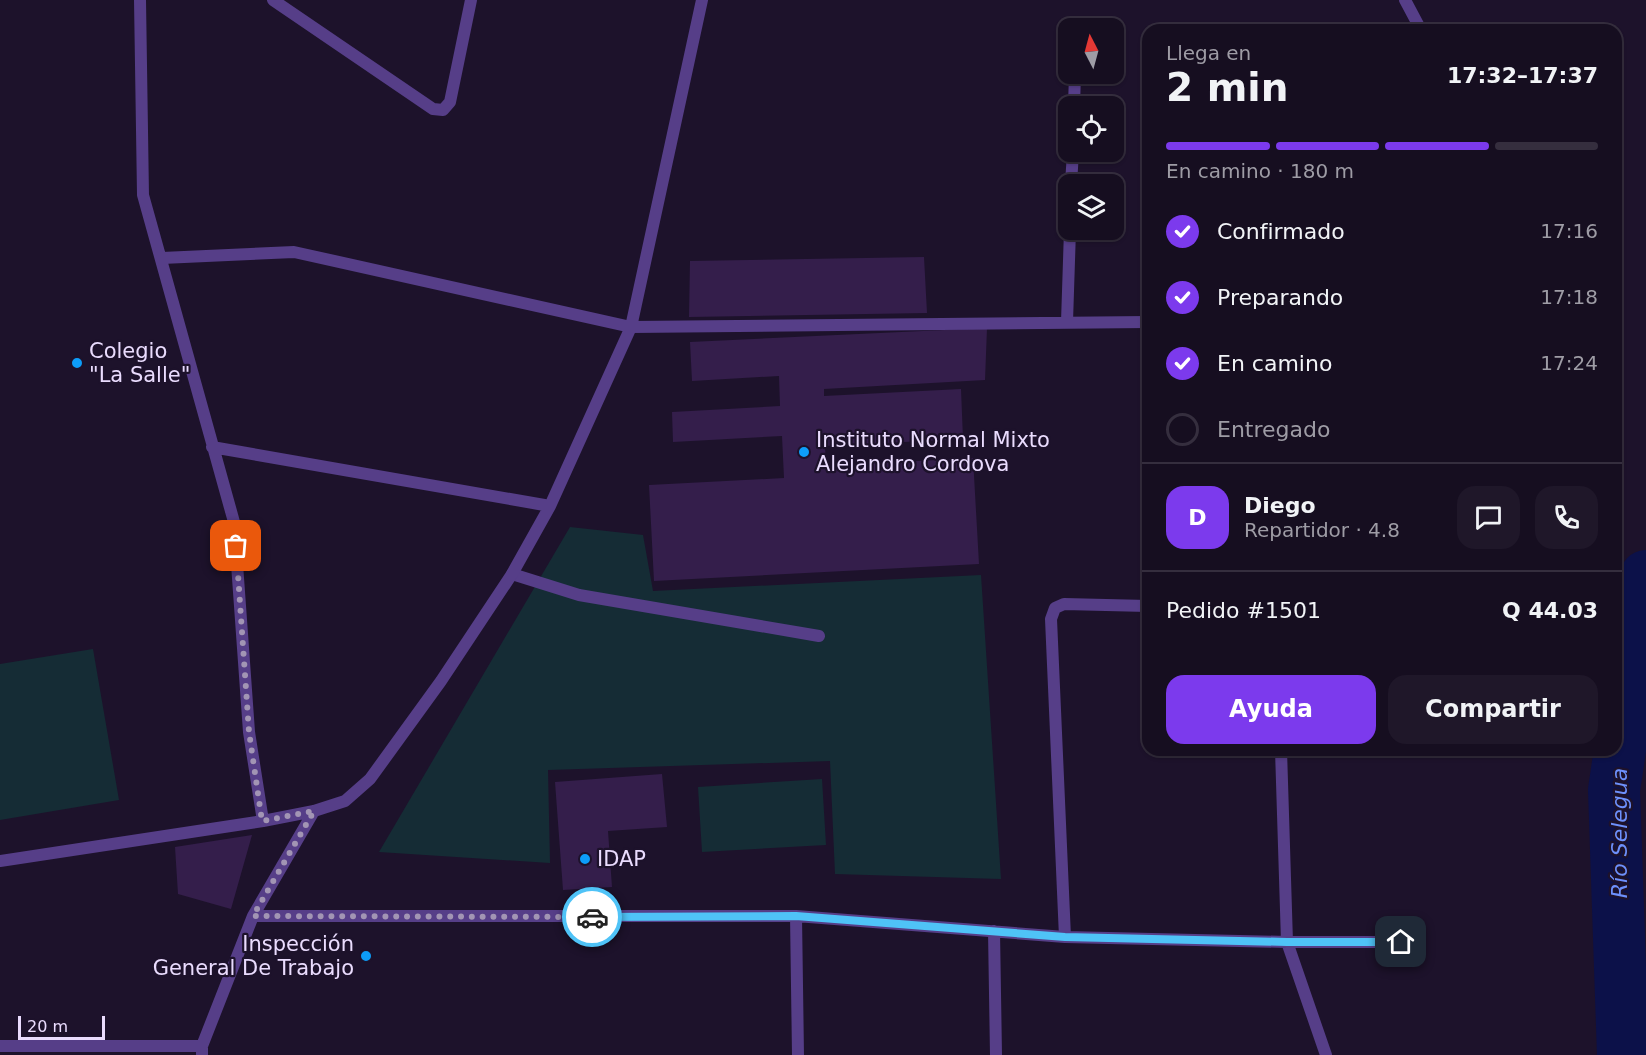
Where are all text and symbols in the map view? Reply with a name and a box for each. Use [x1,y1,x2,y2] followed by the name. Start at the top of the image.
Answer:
[1058,18,1124,84] north arrow
[1058,18,1124,240] map controls
[1166,41,1251,65] text: Llega en
[1447,63,1598,88] text: 17:32–17:37
[1166,65,1288,110] text: 2 min
[1058,96,1124,162] button: locate
[1166,159,1354,183] text: En camino · 180 m
[1058,174,1124,240] button: layers
[1166,215,1199,248] icon: check
[1217,219,1345,244] text: Confirmado
[1540,219,1598,243] text: 17:16
[1166,281,1199,314] icon: check
[1217,285,1343,310] text: Preparando
[1540,285,1598,309] text: 17:18
[89,339,190,387] place label: Colegio "La Salle"
[1166,347,1199,380] icon: check
[1217,351,1332,376] text: En camino
[1540,351,1598,375] text: 17:24
[70,356,84,370] marker: Colegio "La Salle"
[1217,417,1330,442] text: Entregado
[816,428,1050,476] place label: Instituto Normal Mixto Alejandro Cordova
[797,445,811,459] marker: Instituto Normal Mixto Alejandro Cordova
[1457,486,1520,549] button: chat
[1535,486,1598,549] button: phone
[1244,493,1316,518] text: Diego
[1188,505,1207,530] text: D
[1244,518,1400,542] text: Repartidor · 4.8
[210,520,261,571] pin
[219,529,252,562] icon: bag
[1166,598,1321,623] text: Pedido #1501
[1502,598,1598,623] text: Q 44.03
[1166,675,1376,744] button: Ayuda
[1388,675,1598,744] button: Compartir
[1607,768,1632,898] water label: Río Selegua
[597,847,646,871] place label: IDAP
[578,852,592,866] marker: IDAP
[562,887,622,947] courier
[576,901,609,934] icon: car
[1375,916,1426,967] pin
[1384,925,1417,958] icon: home
[153,932,354,980] place label: Inspección General De Trabajo
[359,949,373,963] marker: Inspección General De Trabajo
[18,1013,105,1040] scale bar
[27,1017,68,1036] text: 20 m

